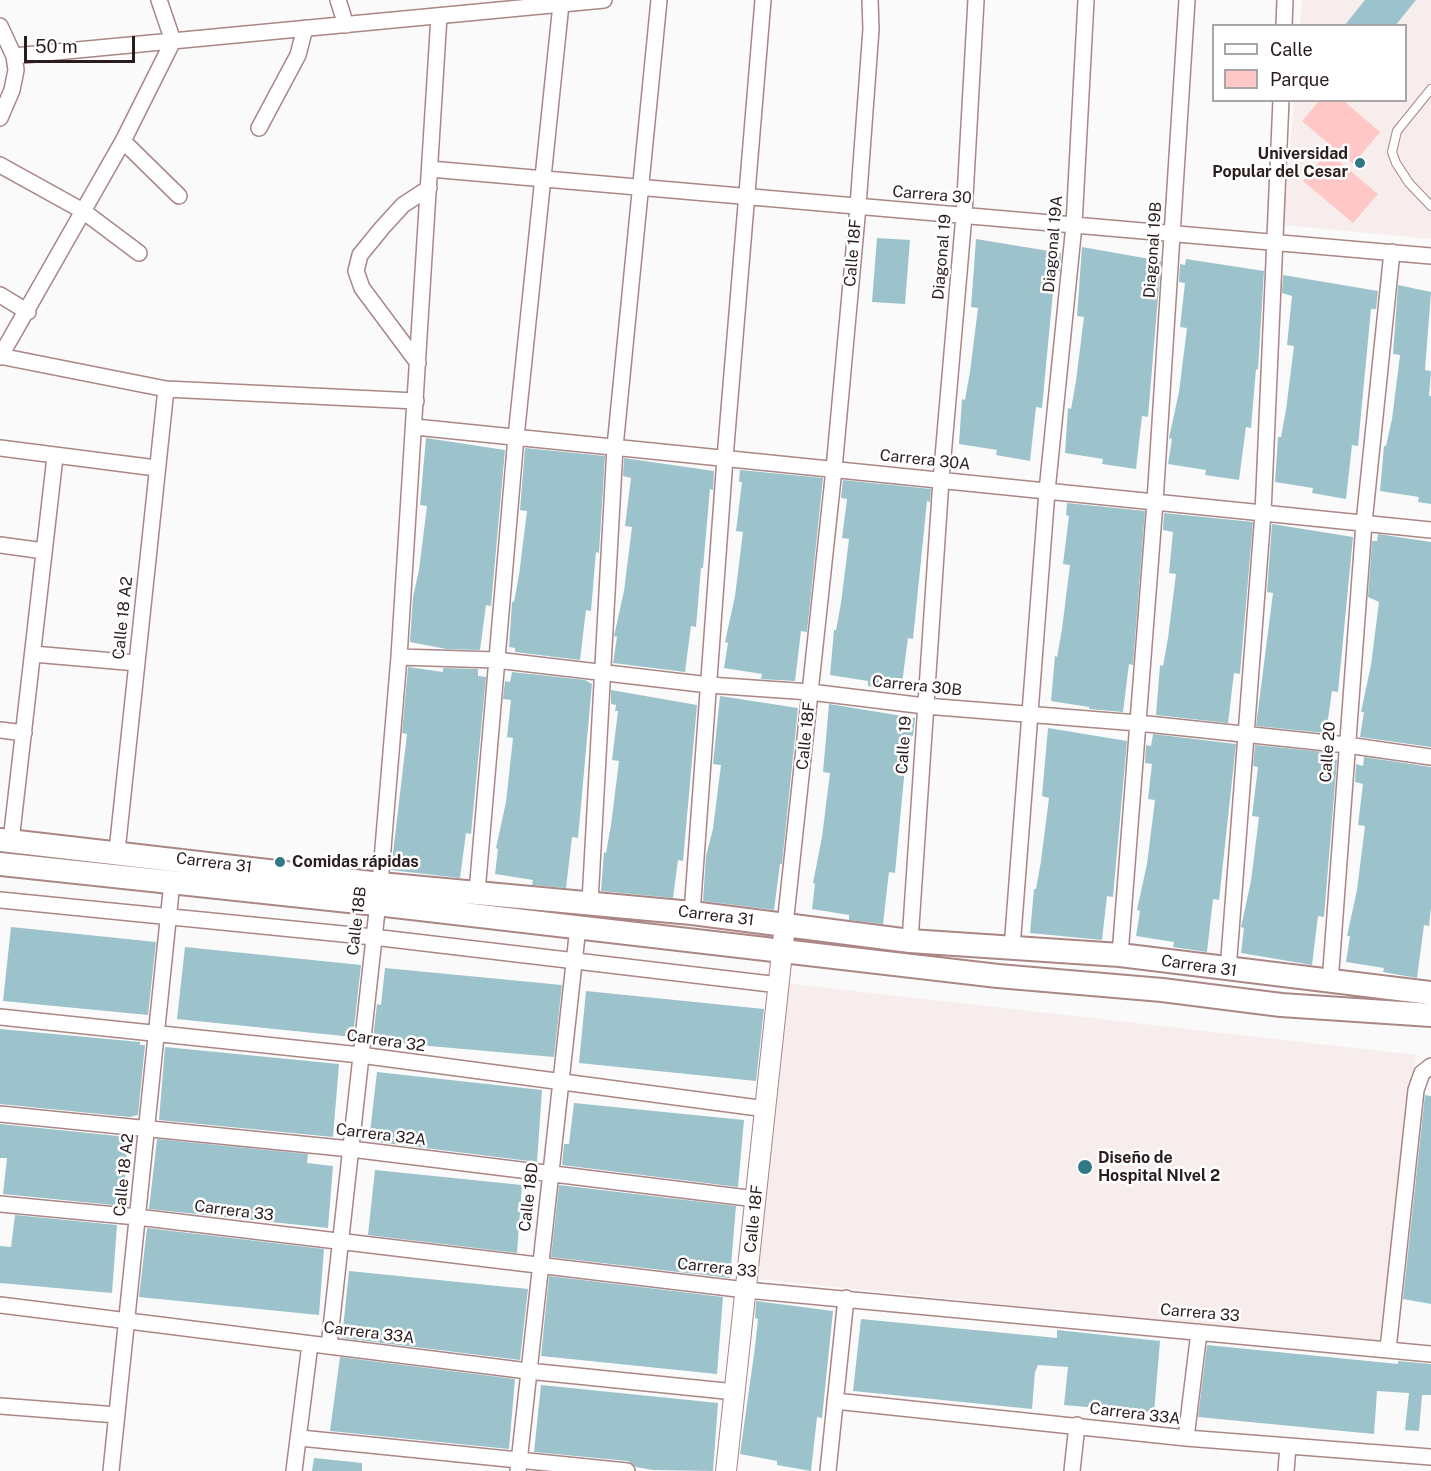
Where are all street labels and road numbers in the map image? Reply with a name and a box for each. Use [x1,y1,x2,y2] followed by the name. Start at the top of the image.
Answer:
[891,182,973,208] street label: Carrera 30
[1039,195,1067,293] street label: Diagonal 19A
[1140,201,1166,299] street label: Diagonal 19B
[929,213,955,301] street label: Diagonal 19
[840,218,866,288] street label: Calle 18F
[879,446,971,474] street label: Carrera 30A
[109,576,137,660] street label: Calle 18 A2
[871,672,963,700] street label: Carrera 30B
[793,701,819,771] street label: Calle 18F
[892,715,916,775] street label: Calle 19
[1316,721,1340,783] street label: Calle 20
[175,849,253,877] street label: Carrera 31
[343,885,371,957] street label: Calle 18B
[677,902,755,930] street label: Carrera 31
[1160,951,1238,981] street label: Carrera 31
[345,1026,427,1056] street label: Carrera 32
[335,1120,427,1150] street label: Carrera 32A
[110,1133,138,1217] street label: Calle 18 A2
[515,1161,543,1233] street label: Calle 18D
[741,1184,767,1254] street label: Calle 18F
[193,1197,275,1225] street label: Carrera 33
[676,1254,758,1282] street label: Carrera 33
[1159,1300,1241,1326] street label: Carrera 33
[323,1318,415,1348] street label: Carrera 33A
[1089,1399,1181,1429] street label: Carrera 33A

